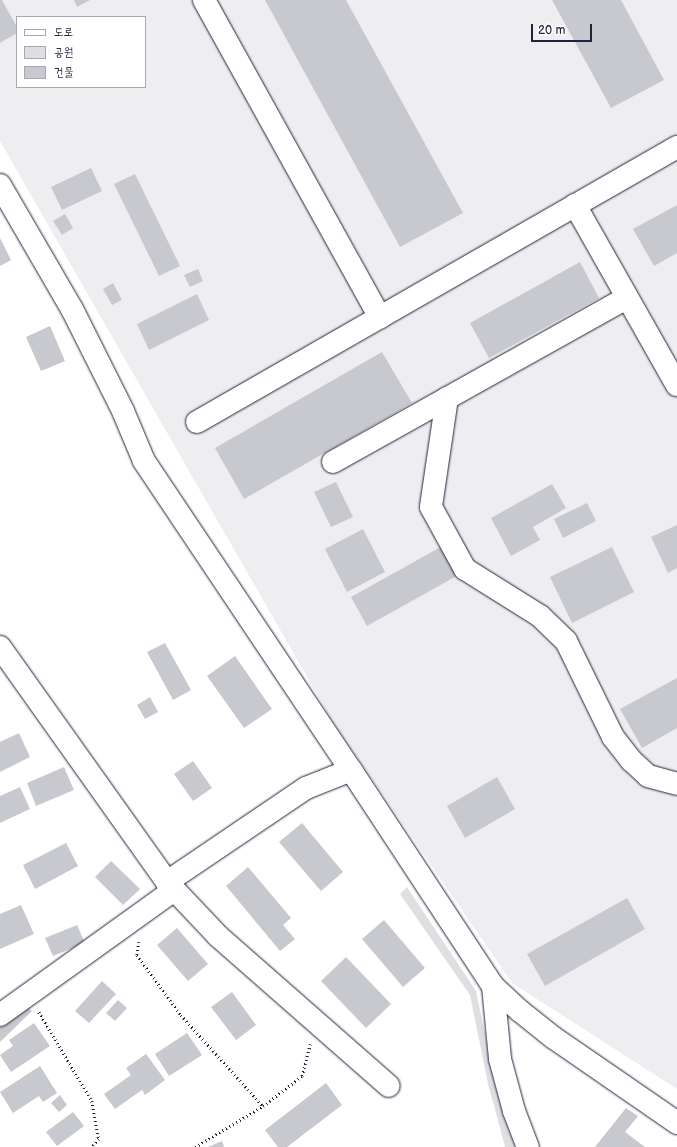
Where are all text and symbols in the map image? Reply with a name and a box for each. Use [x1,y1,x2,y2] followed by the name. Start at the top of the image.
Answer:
[16,16,146,88] legend
[533,16,594,42] scale bar
[538,23,565,38] text: 20 m
[54,25,73,40] text: 도로
[54,45,73,60] text: 공원
[54,65,73,80] text: 건물

